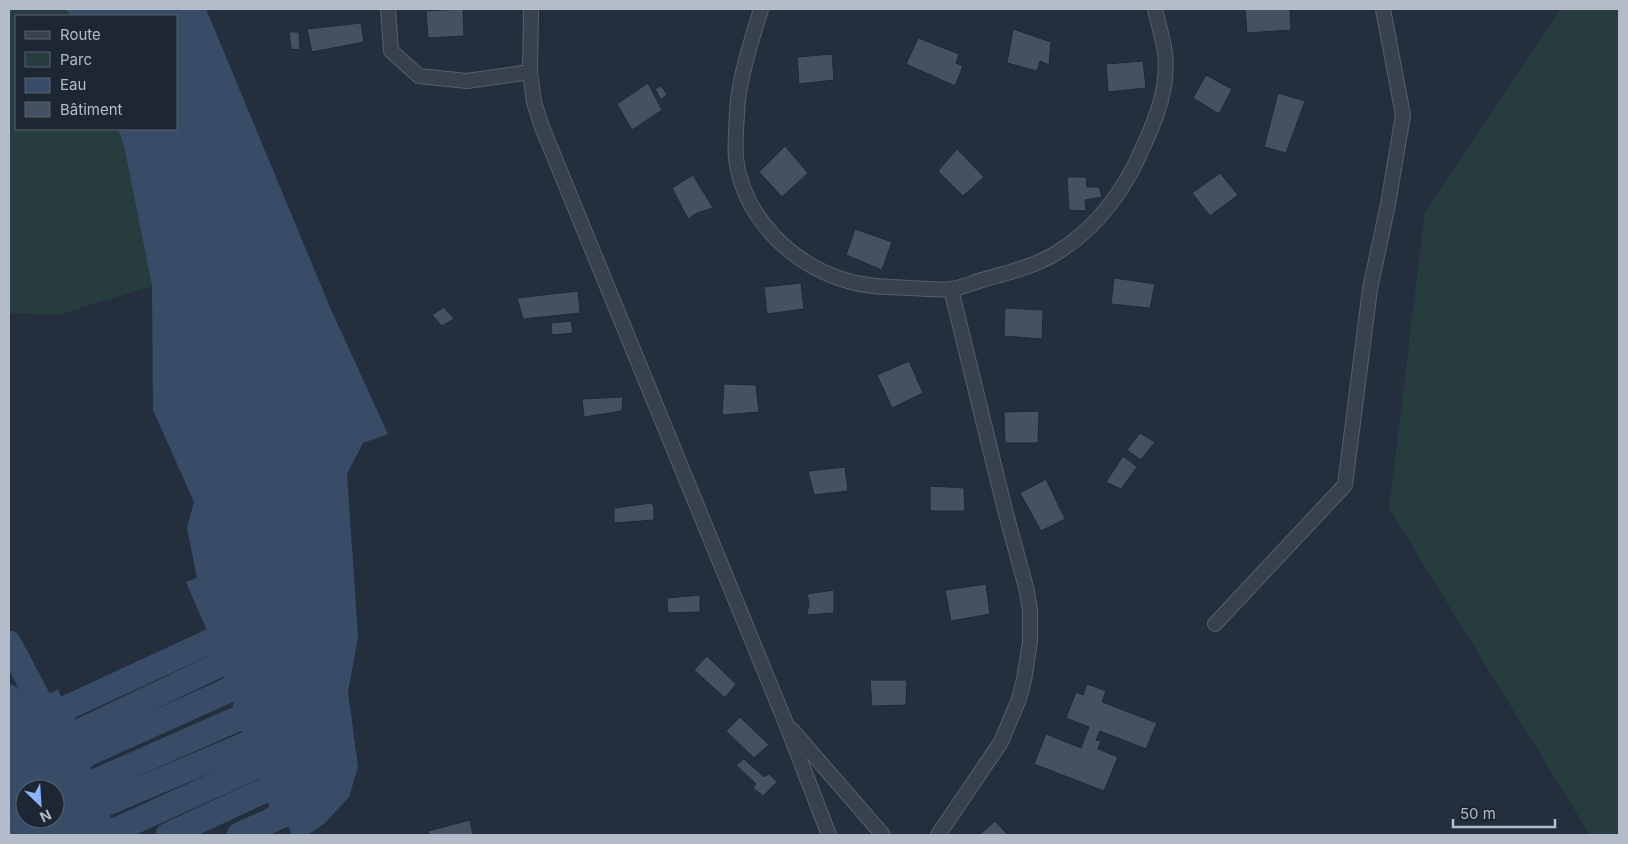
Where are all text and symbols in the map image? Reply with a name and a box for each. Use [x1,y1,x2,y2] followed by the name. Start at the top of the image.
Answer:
[15,15,178,130] legend
[60,25,101,44] text: Route
[60,50,92,69] text: Parc
[60,75,86,94] text: Eau
[60,100,123,119] text: Bâtiment
[15,779,65,829] north arrow
[1453,796,1556,828] scale bar
[1460,804,1496,823] text: 50 m
[37,806,54,826] text: N

